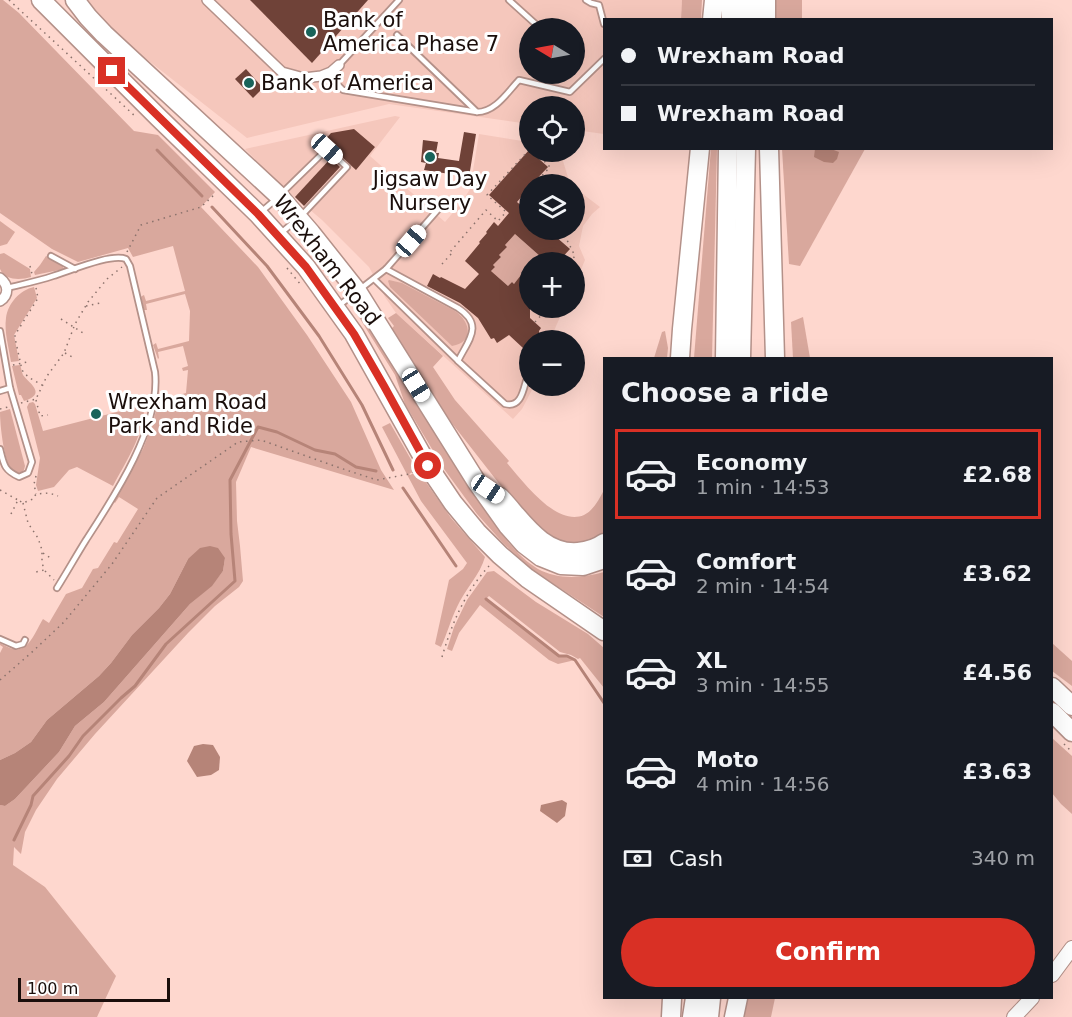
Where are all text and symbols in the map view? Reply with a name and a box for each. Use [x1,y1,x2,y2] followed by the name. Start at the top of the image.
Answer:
[323,8,499,56] place label: Bank of America Phase 7
[519,18,585,84] north arrow
[519,18,585,396] map controls
[304,25,318,39] marker: Bank of America Phase 7
[657,43,845,68] text: Wrexham Road
[98,57,125,84] route end
[261,71,434,95] place label: Bank of America
[242,76,256,90] marker: Bank of America
[519,96,585,162] button: locate
[657,101,845,126] text: Wrexham Road
[308,130,346,168] car
[423,150,437,164] marker: Jigsaw Day Nursery
[371,167,487,215] place label: Jigsaw Day Nursery
[519,174,585,240] button: layers
[269,190,385,330] street label: Wrexham Road
[392,222,430,260] car
[519,252,585,318] button: +
[519,330,585,396] button: −
[399,365,433,405] car
[621,377,829,408] text: Choose a ride
[108,390,267,438] place label: Wrexham Road Park and Ride
[89,407,103,421] marker: Wrexham Road Park and Ride
[624,447,678,501] icon: car
[696,450,807,475] text: Economy
[414,452,441,479] route start
[962,462,1032,487] text: £2.68
[468,471,508,507] car
[696,475,830,499] text: 1 min · 14:53
[624,546,678,600] icon: car
[696,549,796,574] text: Comfort
[962,561,1032,586] text: £3.62
[696,574,830,598] text: 2 min · 14:54
[624,645,678,699] icon: car
[696,648,727,673] text: XL
[962,660,1032,685] text: £4.56
[696,673,830,697] text: 3 min · 14:55
[624,744,678,798] icon: car
[696,747,759,772] text: Moto
[962,759,1032,784] text: £3.63
[696,772,830,796] text: 4 min · 14:56
[621,842,654,875] icon: cash
[669,846,723,871] text: Cash
[971,846,1035,870] text: 340 m
[621,918,1035,987] button: Confirm
[18,975,170,1002] scale bar
[27,979,78,998] text: 100 m

